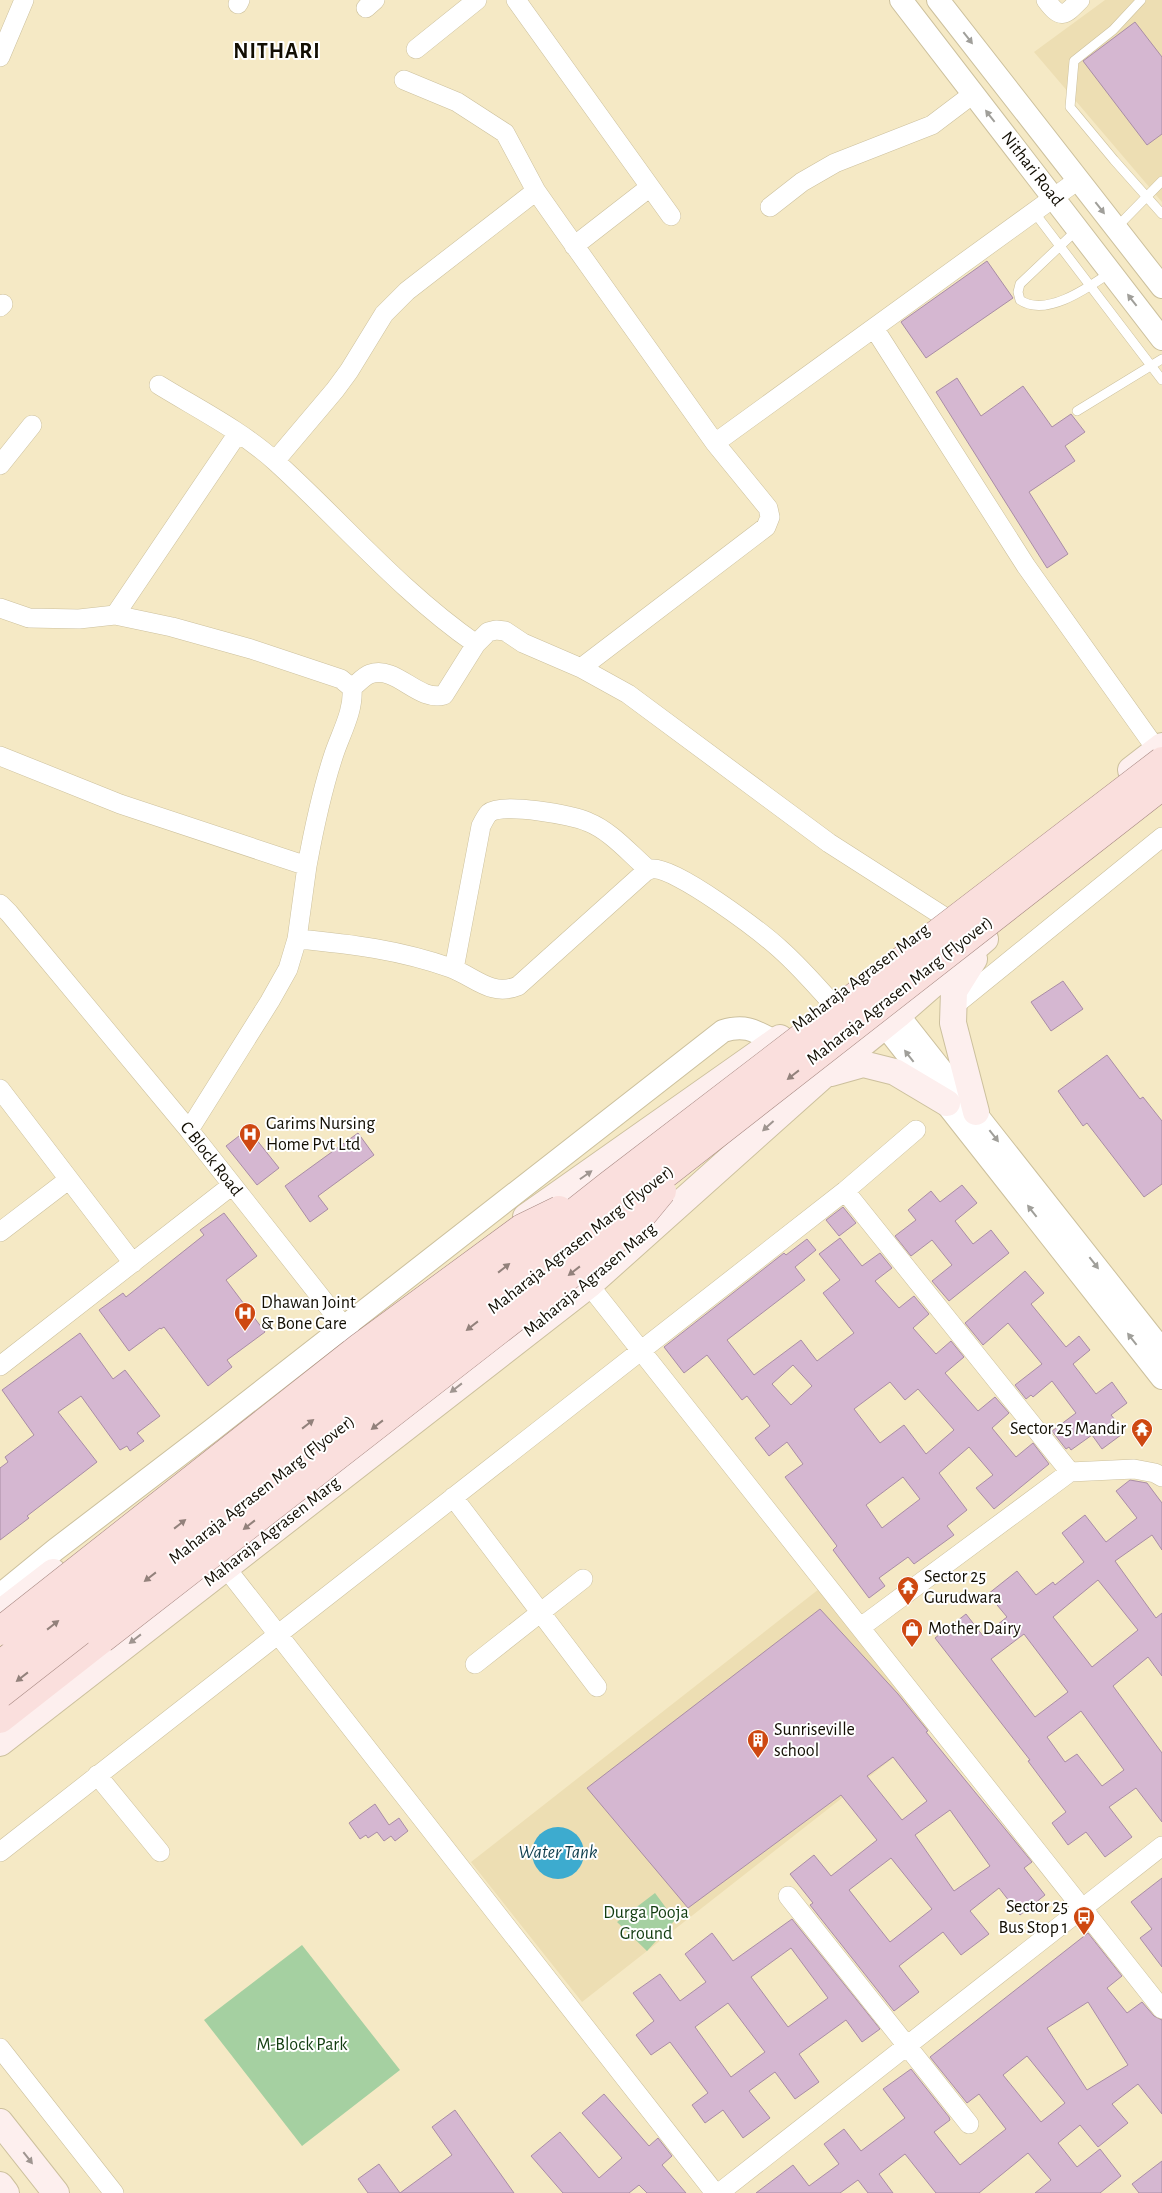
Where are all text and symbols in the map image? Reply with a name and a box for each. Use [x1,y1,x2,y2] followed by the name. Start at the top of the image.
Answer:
[963,32,973,45] one-way arrow
[233,40,321,62] district label: NITHARI
[985,110,996,123] one-way arrow
[998,128,1066,210] street label: Nithari Road
[1095,201,1106,214] one-way arrow
[1127,294,1138,307] one-way arrow
[804,913,996,1069] street label: Maharaja Agrasen Marg (Flyover)
[789,920,933,1035] street label: Maharaja Agrasen Marg
[904,1050,915,1063] one-way arrow
[786,1070,800,1080] one-way arrow
[266,1115,375,1154] place label: Garims Nursing Home Pvt Ltd
[176,1118,246,1200] street label: C Block Road
[762,1120,775,1131] one-way arrow
[238,1122,262,1153] hospital icon: Garims Nursing Home Pvt Ltd
[989,1129,999,1142] one-way arrow
[484,1161,678,1319] street label: Maharaja Agrasen Marg (Flyover)
[579,1170,592,1180] one-way arrow
[1026,1205,1037,1218] one-way arrow
[519,1218,661,1342] street label: Maharaja Agrasen Marg
[1089,1256,1100,1269] one-way arrow
[497,1263,510,1274] one-way arrow
[568,1266,581,1277] one-way arrow
[261,1294,356,1333] place label: Dhawan Joint & Bone Care
[233,1301,257,1332] hospital icon: Dhawan Joint & Bone Care
[465,1320,478,1331] one-way arrow
[1126,1333,1137,1346] one-way arrow
[450,1382,463,1393] one-way arrow
[165,1411,359,1569] street label: Maharaja Agrasen Marg (Flyover)
[1130,1417,1154,1448] temple icon: Sector 25 Mandir
[301,1418,314,1429] one-way arrow
[370,1420,384,1430] one-way arrow
[1010,1420,1126,1438] place label: Sector 25 Mandir
[200,1472,344,1592] street label: Maharaja Agrasen Marg
[173,1519,186,1530] one-way arrow
[243,1519,256,1530] one-way arrow
[924,1568,1002,1607] place label: Sector 25 Gurudwara
[144,1571,157,1582] one-way arrow
[896,1575,920,1606] temple icon: Sector 25 Gurudwara
[900,1617,924,1648] shop icon: Mother Dairy
[46,1619,59,1630] one-way arrow
[928,1620,1021,1638] place label: Mother Dairy
[129,1633,142,1644] one-way arrow
[16,1671,29,1682] one-way arrow
[774,1721,855,1760] place label: Sunriseville school
[746,1728,770,1759] building icon: Sunriseville school
[518,1843,598,1862] water label: Water Tank
[998,1898,1068,1937] place label: Sector 25 Bus Stop 1
[603,1904,689,1943] park label: Durga Pooja Ground
[1072,1905,1096,1936] bus stop icon: Sector 25 Bus Stop 1
[257,2036,348,2054] park label: M-Block Park
[22,2151,33,2164] one-way arrow

